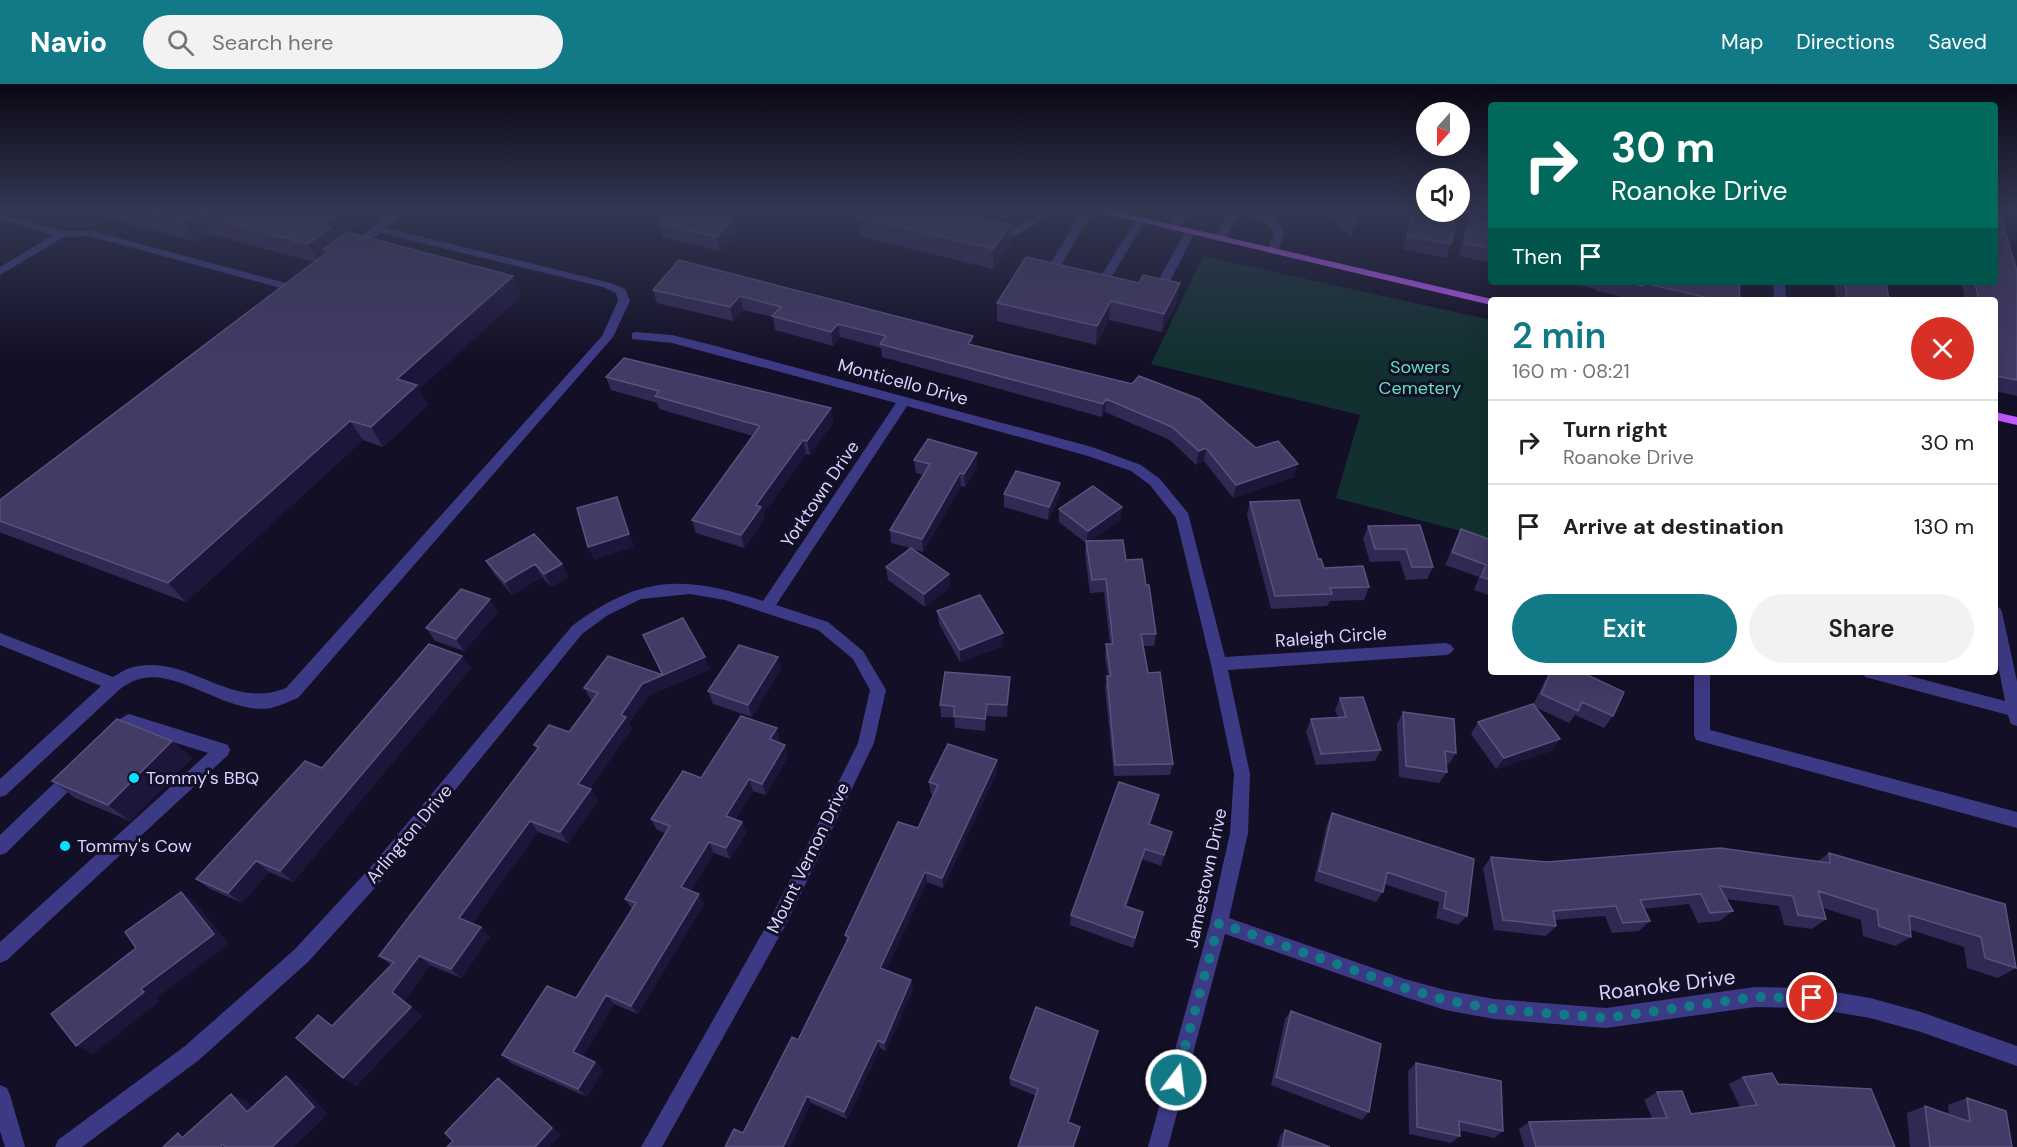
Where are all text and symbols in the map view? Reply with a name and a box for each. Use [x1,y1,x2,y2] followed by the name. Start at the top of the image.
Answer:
[143,15,563,69] search box
[30,24,107,61] text: Navio
[164,26,197,59] icon: search
[212,28,333,57] text: Search here
[1721,28,1763,56] text: Map
[1796,28,1895,56] text: Directions
[1928,28,1987,56] text: Saved
[1416,102,1470,156] north arrow
[1416,102,1470,222] map controls
[1611,120,1715,175] text: 30 m
[1512,126,1590,204] icon: right
[1416,168,1470,222] button: sound
[1611,173,1788,208] text: Roanoke Drive
[1574,240,1607,273] icon: arrive
[1512,242,1562,271] text: Then
[1512,312,1606,359] text: 2 min
[1911,317,1974,380] button: close
[835,353,971,411] street label: Monticello Drive
[1379,355,1461,400] park label: Sowers Cemetery
[1512,358,1630,384] text: 160 m · 08:21
[1563,415,1668,444] text: Turn right
[1512,426,1545,459] icon: right
[1920,428,1974,457] text: 30 m
[775,436,865,552] street label: Yorktown Drive
[1563,444,1694,470] text: Roanoke Drive
[1512,510,1545,543] icon: arrive
[1563,512,1784,541] text: Arrive at destination
[1914,512,1974,541] text: 130 m
[1512,594,1737,663] button: Exit
[1749,594,1974,663] button: Share
[1274,621,1388,653] street label: Raleigh Circle
[146,766,259,790] place label: Tommy's BBQ
[127,771,141,785] marker: Tommy's BBQ
[360,779,458,889] street label: Arlington Drive
[761,779,855,937] street label: Mount Vernon Drive
[1179,806,1233,950] street label: Jamestown Drive
[77,834,192,858] place label: Tommy's Cow
[58,839,72,853] marker: Tommy's Cow
[1597,963,1737,1007] street label: Roanoke Drive
[1786,972,1837,1023] pin
[1795,981,1828,1014] icon: arrive
[1144,1048,1208,1112] position arrow

